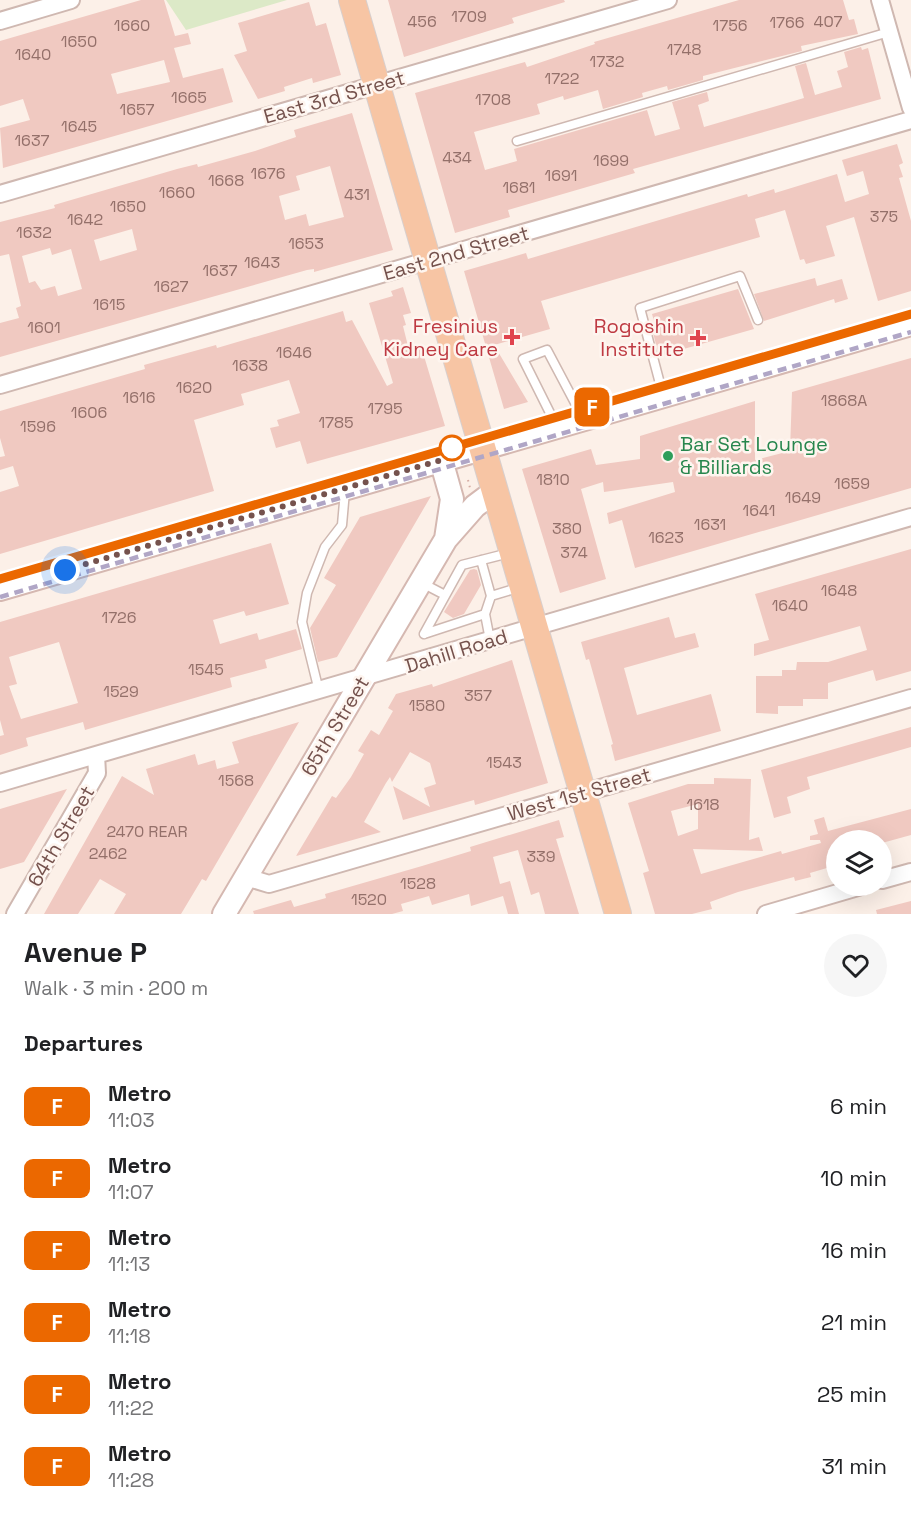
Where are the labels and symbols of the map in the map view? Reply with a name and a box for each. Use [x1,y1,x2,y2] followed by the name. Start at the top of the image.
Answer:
[451,6,487,27] house number: 1709
[407,11,437,32] house number: 456
[814,11,843,32] house number: 407
[769,12,805,33] house number: 1766
[114,15,150,36] house number: 1660
[712,15,748,36] house number: 1756
[61,31,97,52] house number: 1650
[667,39,701,60] house number: 1748
[15,44,51,65] house number: 1640
[589,51,625,72] house number: 1732
[260,64,408,130] street label: East 3rd Street
[545,68,579,89] house number: 1722
[171,87,207,108] house number: 1665
[475,89,511,110] house number: 1708
[120,99,154,120] house number: 1657
[61,116,97,137] house number: 1645
[14,130,50,151] house number: 1637
[442,147,472,168] house number: 434
[593,150,629,171] house number: 1699
[251,163,285,184] house number: 1676
[545,165,577,186] house number: 1691
[208,170,244,191] house number: 1668
[502,177,536,198] house number: 1681
[159,182,195,203] house number: 1660
[344,184,370,205] house number: 431
[110,196,146,217] house number: 1650
[870,206,898,227] house number: 375
[67,209,103,230] house number: 1642
[380,220,532,286] street label: East 2nd Street
[16,222,52,243] house number: 1632
[288,233,324,254] house number: 1653
[244,252,280,273] house number: 1643
[202,260,238,281] house number: 1637
[154,276,188,297] house number: 1627
[93,294,125,315] house number: 1615
[383,313,498,362] place label: Fresinius Kidney Care
[594,313,684,362] place label: Rogoshin Institute
[27,317,61,338] house number: 1601
[503,328,521,346] marker: Fresinius Kidney Care
[689,329,707,347] marker: Rogoshin Institute
[276,342,312,363] house number: 1646
[232,355,268,376] house number: 1638
[176,377,212,398] house number: 1620
[123,387,155,408] house number: 1616
[572,388,612,426] line badge: F
[821,390,867,411] house number: 1868A
[367,398,403,419] house number: 1795
[71,402,107,423] house number: 1606
[318,412,354,433] house number: 1785
[20,416,56,437] house number: 1596
[680,431,828,480] place label: Bar Set Lounge & Billiards
[439,435,465,461] unlabelled marker
[661,449,675,463] marker: Bar Set Lounge & Billiards
[536,469,570,490] house number: 1810
[834,473,870,494] house number: 1659
[785,487,821,508] house number: 1649
[743,500,775,521] house number: 1641
[694,514,726,535] house number: 1631
[552,518,582,539] house number: 380
[648,527,684,548] house number: 1623
[560,542,588,563] house number: 374
[50,555,80,585] your location
[821,580,857,601] house number: 1648
[772,595,808,616] house number: 1640
[102,607,137,628] house number: 1726
[402,623,510,679] street label: Dahill Road
[188,659,224,680] house number: 1545
[295,671,375,781] street label: 65th Street
[103,681,139,702] house number: 1529
[464,685,492,706] house number: 357
[409,695,445,716] house number: 1580
[486,752,522,773] house number: 1543
[504,761,654,827] street label: West 1st Street
[218,770,254,791] house number: 1568
[22,781,100,891] street label: 64th Street
[686,794,720,815] house number: 1618
[106,821,188,842] house number: 2470 REAR
[89,843,127,864] house number: 2462
[526,846,556,867] house number: 339
[400,873,436,894] house number: 1528
[351,889,387,910] house number: 1520

